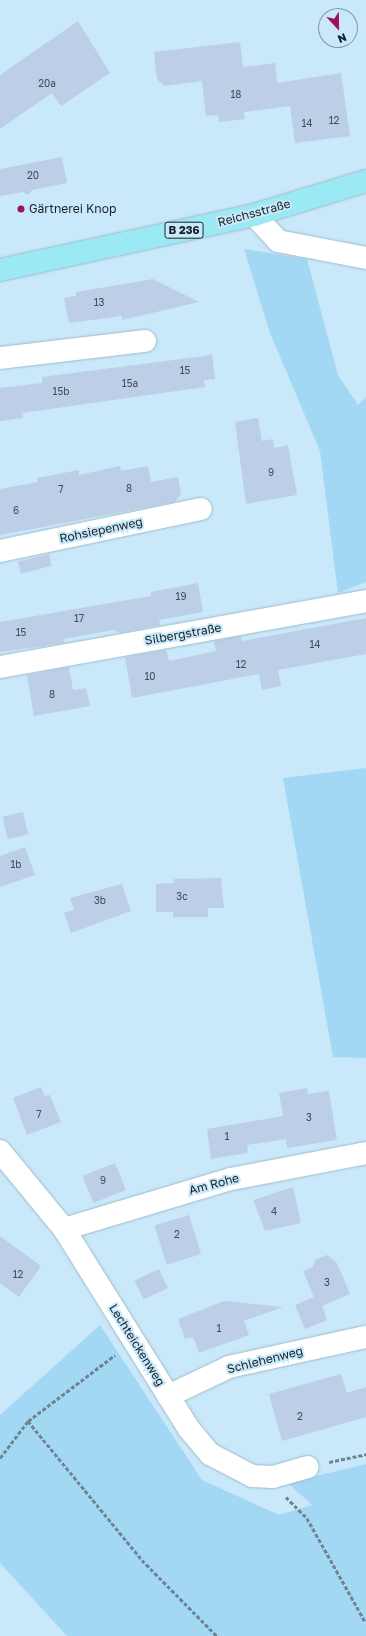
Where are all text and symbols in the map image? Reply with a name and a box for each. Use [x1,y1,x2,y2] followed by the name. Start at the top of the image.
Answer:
[318,8,358,48] north arrow
[336,31,349,46] text: N
[38,78,56,90] house number: 20a
[231,89,241,101] house number: 18
[329,115,339,127] house number: 12
[302,118,312,130] house number: 14
[27,170,39,182] house number: 20
[216,196,292,230] street label: Reichsstraße
[29,202,116,216] place label: Gärtnerei Knop
[16,204,26,214] marker: Gärtnerei Knop
[164,221,204,239] road number: B 236
[94,297,104,309] house number: 13
[180,365,190,377] house number: 15
[122,378,138,390] house number: 15a
[53,386,69,398] house number: 15b
[268,467,274,479] house number: 9
[126,483,132,495] house number: 8
[58,484,64,496] house number: 7
[13,505,19,517] house number: 6
[58,514,144,546] street label: Rohsiepenweg
[176,591,186,603] house number: 19
[74,613,84,625] house number: 17
[144,620,222,648] street label: Silbergstraße
[16,627,26,639] house number: 15
[310,639,320,651] house number: 14
[236,659,246,671] house number: 12
[144,671,156,683] house number: 10
[49,689,55,701] house number: 8
[11,859,21,871] house number: 1b
[176,891,188,903] house number: 3c
[94,895,106,907] house number: 3b
[36,1109,42,1121] house number: 7
[306,1112,312,1124] house number: 3
[225,1131,229,1143] house number: 1
[187,1170,241,1198] street label: Am Rohe
[100,1175,106,1187] house number: 9
[271,1206,277,1218] house number: 4
[174,1229,180,1241] house number: 2
[13,1269,23,1281] house number: 12
[324,1277,330,1289] house number: 3
[106,1301,168,1389] street label: Lechteickenweg
[217,1323,221,1335] house number: 1
[226,1344,304,1376] street label: Schlehenweg
[297,1411,303,1423] house number: 2

